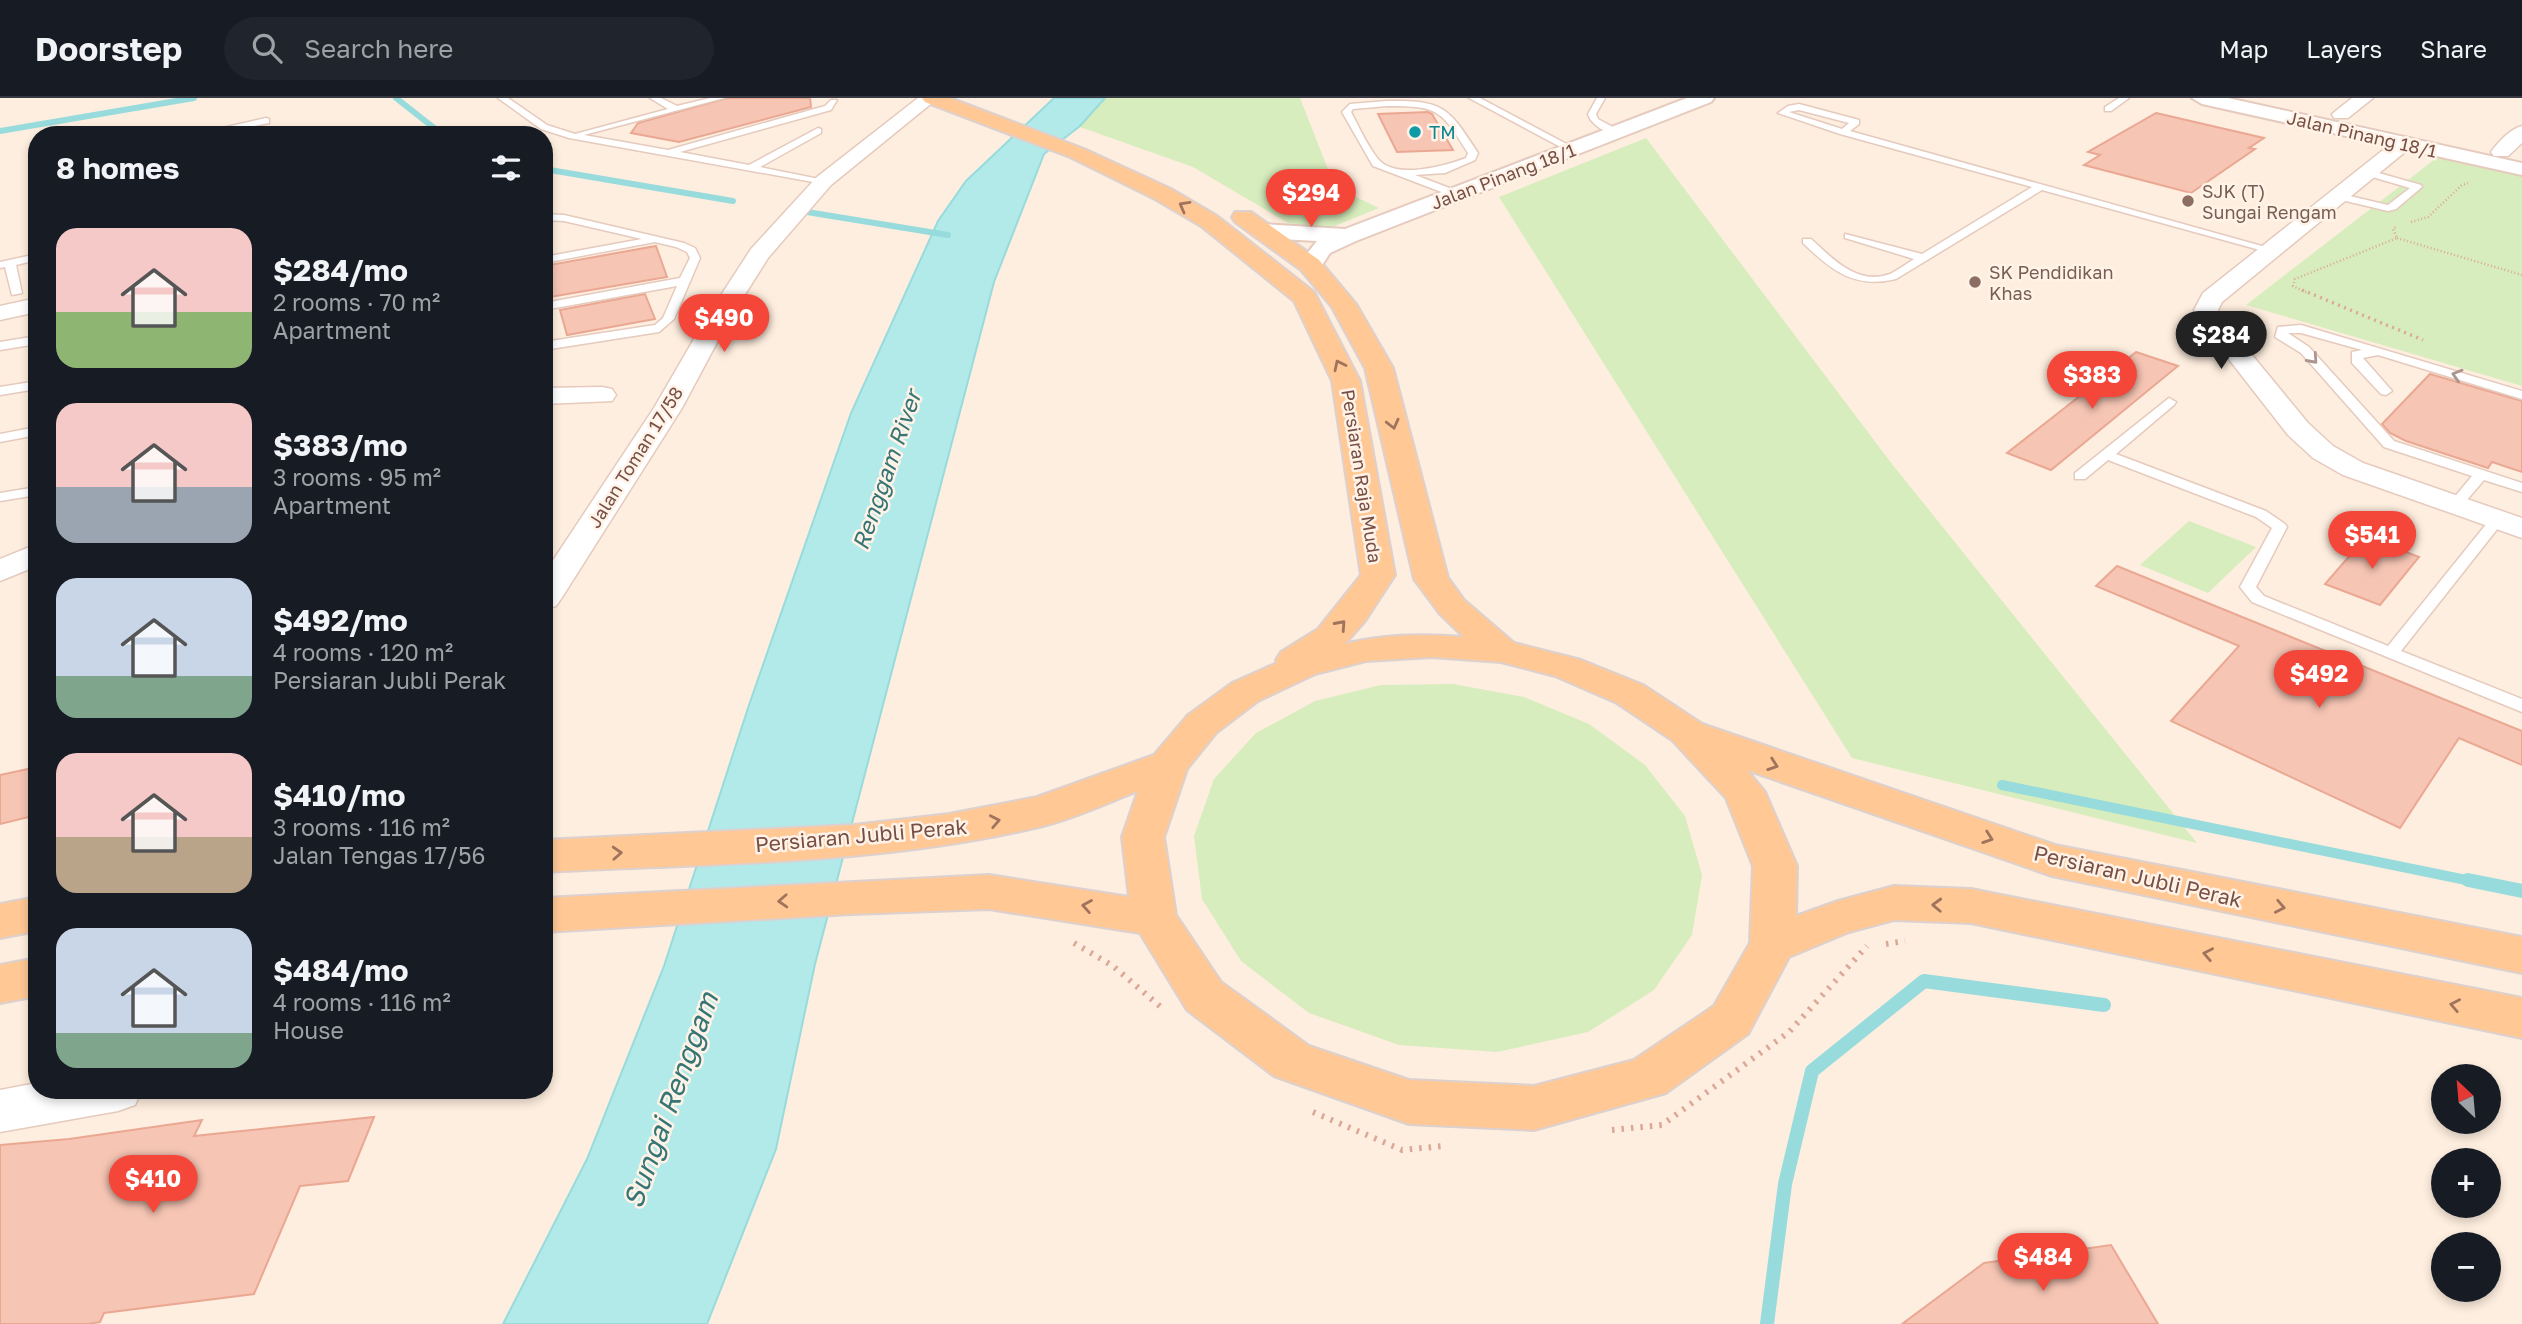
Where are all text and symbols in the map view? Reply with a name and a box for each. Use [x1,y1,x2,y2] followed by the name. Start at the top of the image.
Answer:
[224,17,714,80] search box
[35,29,182,68] text: Doorstep
[248,29,286,67] icon: search
[304,33,453,64] text: Search here
[2219,34,2268,63] text: Map
[2306,34,2382,63] text: Layers
[2420,34,2487,63] text: Share
[2285,106,2439,162] street label: Jalan Pinang 18/1
[1429,121,1456,143] place label: TM
[1407,124,1423,140] marker: TM
[1428,138,1579,214] street label: Jalan Pinang 18/1
[487,149,525,187] icon: filters
[56,150,180,186] text: 8 homes
[1270,170,1352,229] pin: $294
[1282,178,1340,206] text: $294
[2202,180,2337,223] place label: SJK (T) Sungai Rengam
[2180,193,2196,209] marker: SJK (T) Sungai Rengam
[1179,201,1191,214] one-way arrow
[273,252,408,288] text: $284/mo
[112,256,196,340] icon: home
[1989,261,2114,304] place label: SK Pendidikan Khas
[1967,274,1983,290] marker: SK Pendidikan Khas
[273,288,440,316] text: 2 rooms · 70 m²
[683,294,765,354] pin: $490
[694,303,754,331] text: $490
[2180,312,2262,371] pin: $284
[273,316,391,344] text: Apartment
[2192,320,2250,348] text: $284
[2305,351,2317,364] one-way arrow
[2051,352,2133,411] pin: $383
[1333,360,1347,372] one-way arrow
[2063,360,2121,388] text: $383
[2451,369,2463,384] one-way arrow
[583,382,687,532] street label: Jalan Toman 17/58
[846,384,927,553] water label: Renggam River
[1337,388,1387,564] street label: Persiaran Raja Muda
[1385,418,1399,430] one-way arrow
[273,427,408,463] text: $383/mo
[112,431,196,515] icon: home
[273,463,441,491] text: 3 rooms · 95 m²
[273,491,391,519] text: Apartment
[2331,512,2413,571] pin: $541
[2344,520,2400,548] text: $541
[273,602,408,638] text: $492/mo
[112,606,196,690] icon: home
[1333,620,1345,633] one-way arrow
[273,638,453,666] text: 4 rooms · 120 m²
[2278,650,2360,710] pin: $492
[2290,659,2348,687] text: $492
[273,666,506,694] text: Persiaran Jubli Perak
[1766,757,1778,771] one-way arrow
[273,777,405,813] text: $410/mo
[112,781,196,865] icon: home
[273,813,450,841] text: 3 rooms · 116 m²
[754,813,968,857] street label: Persiaran Jubli Perak
[989,814,1001,829] one-way arrow
[1981,830,1994,844] one-way arrow
[2031,839,2245,913] street label: Persiaran Jubli Perak
[273,841,485,869] text: Jalan Tengas 17/56
[612,845,623,860] one-way arrow
[777,893,788,908] one-way arrow
[1931,897,1942,912] one-way arrow
[1081,899,1093,914] one-way arrow
[2274,899,2286,914] one-way arrow
[2202,948,2214,963] one-way arrow
[273,952,408,988] text: $484/mo
[112,956,196,1040] icon: home
[616,987,725,1212] water label: Sungai Renggam
[273,988,451,1016] text: 4 rooms · 116 m²
[2449,998,2461,1013] one-way arrow
[273,1016,344,1044] text: House
[2431,1064,2501,1134] north arrow
[2431,1064,2501,1302] map controls
[2431,1148,2501,1218] button: +
[112,1156,194,1215] pin: $410
[125,1164,181,1192] text: $410
[2431,1232,2501,1302] button: −
[2002,1234,2084,1293] pin: $484
[2014,1242,2072,1270] text: $484

